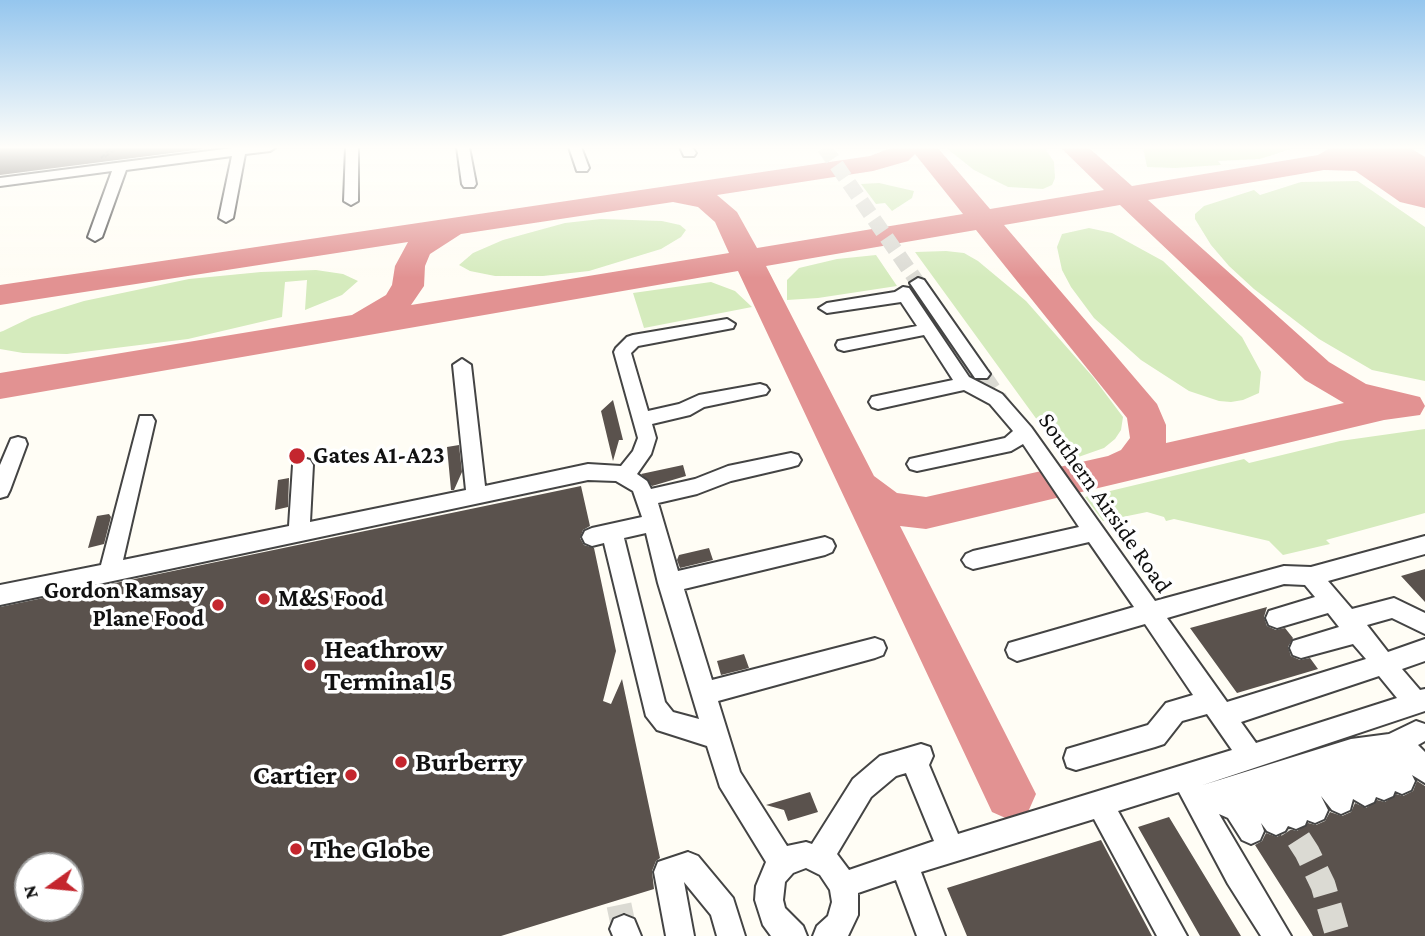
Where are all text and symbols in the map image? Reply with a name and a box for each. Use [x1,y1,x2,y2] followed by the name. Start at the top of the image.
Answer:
[1032,407,1178,599] street label: Southern Airside Road
[313,442,445,470] place label: Gates A1-A23
[287,446,307,466] marker: Gates A1-A23
[44,577,204,633] place label: Gordon Ramsay Plane Food
[278,585,384,613] place label: M&S Food
[256,591,272,607] marker: M&S Food
[210,597,226,613] marker: Gordon Ramsay Plane Food
[324,632,453,698] place label: Heathrow Terminal 5
[302,657,318,673] marker: Heathrow Terminal 5
[415,745,523,779] place label: Burberry
[393,754,409,770] marker: Burberry
[253,758,337,792] place label: Cartier
[343,767,359,783] marker: Cartier
[310,832,430,866] place label: The Globe
[288,841,304,857] marker: The Globe
[14,852,84,922] north arrow
[18,883,42,901] text: N

